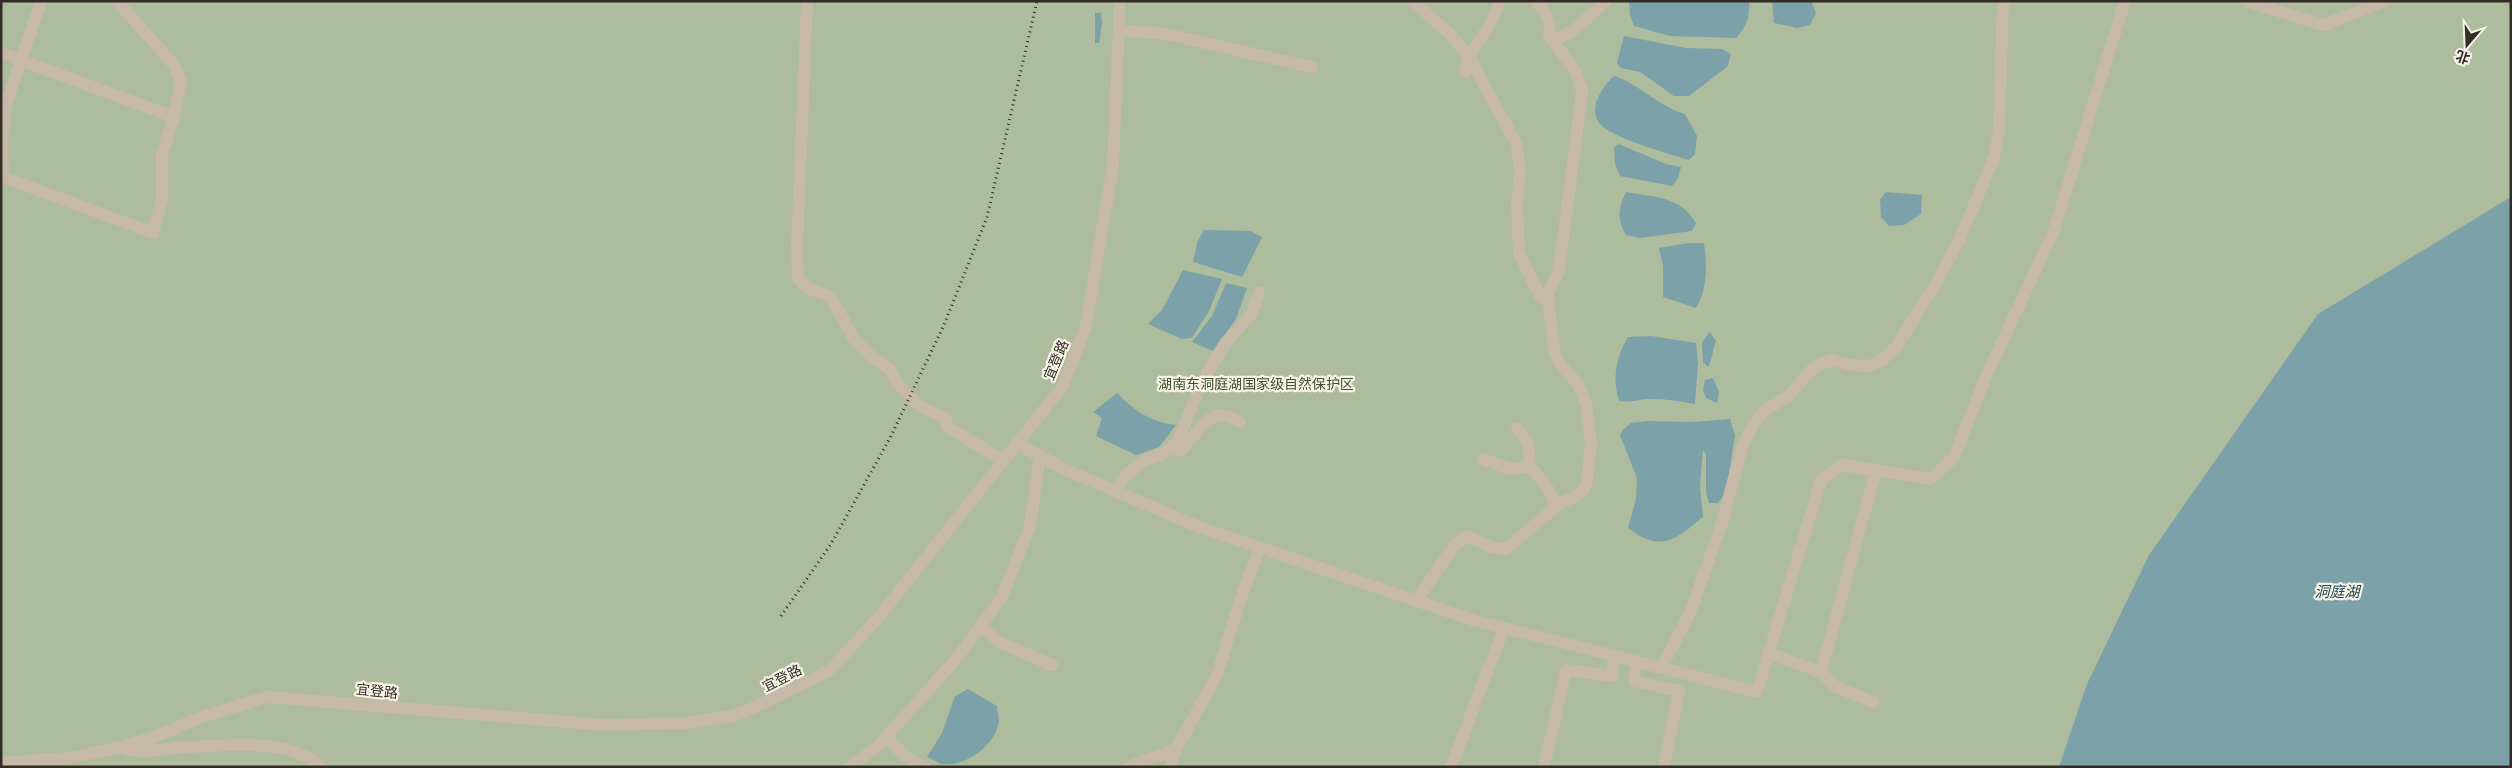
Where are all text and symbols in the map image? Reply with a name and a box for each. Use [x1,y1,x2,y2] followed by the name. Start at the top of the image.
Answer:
[2442,20,2492,70] north arrow
[2454,47,2472,67] text: 北
[1040,338,1072,383] street label: 宜登路
[1158,376,1354,393] park label: 湖南东洞庭湖国家级自然保护区
[2314,583,2361,601] water label: 洞庭湖
[760,661,805,696] street label: 宜登路
[355,681,399,702] street label: 宜登路

